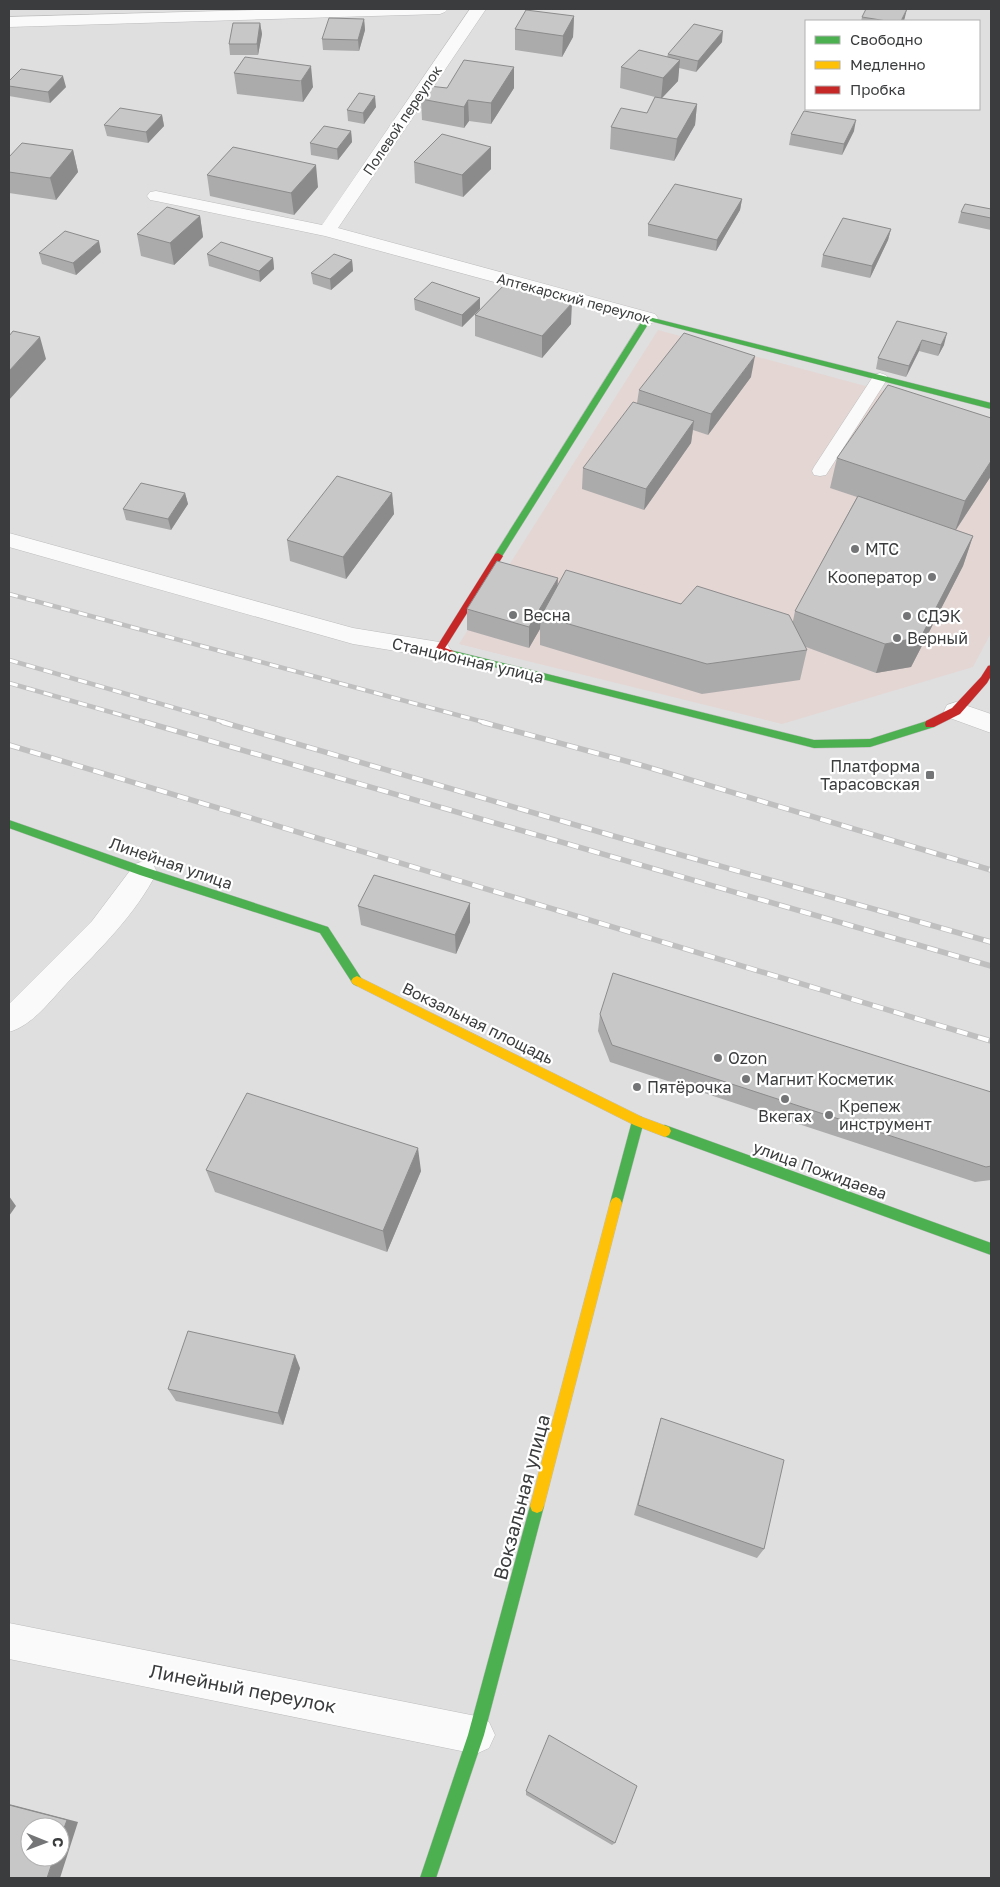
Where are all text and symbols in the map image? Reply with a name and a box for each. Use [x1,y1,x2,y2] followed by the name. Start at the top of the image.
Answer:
[805,20,980,110] legend
[850,30,923,48] text: Свободно
[850,55,926,73] text: Медленно
[359,62,445,178] street label: Полевой переулок
[850,80,905,98] text: Пробка
[495,269,653,327] street label: Аптекарский переулок
[865,539,899,559] place label: МТС
[849,543,861,555] marker: МТС
[827,567,922,587] place label: Кооператор
[926,571,938,583] marker: Кооператор
[523,605,571,625] place label: Весна
[917,606,961,626] place label: СДЭК
[507,609,519,621] marker: Весна
[901,610,913,622] marker: СДЭК
[907,628,968,648] place label: Верный
[891,632,903,644] marker: Верный
[390,633,546,687] street label: Станционная улица
[820,756,920,794] place label: Платформа Тарасовская
[924,769,936,781] marker: Платформа Тарасовская
[107,833,235,893] street label: Линейная улица
[399,978,557,1068] street label: Вокзальная площадь
[728,1048,767,1068] place label: Ozon
[712,1052,724,1064] marker: Ozon
[756,1069,894,1089] place label: Магнит Косметик
[740,1073,752,1085] marker: Магнит Косметик
[647,1077,731,1097] place label: Пятёрочка
[631,1081,643,1093] marker: Пятёрочка
[779,1093,791,1105] marker: Вкегах
[839,1096,932,1134] place label: Крепеж инструмент
[758,1106,812,1126] place label: Вкегах
[823,1109,835,1121] marker: Крепеж инструмент
[750,1136,890,1204] street label: улица Пожидаева
[488,1412,554,1582] street label: Вокзальная улица
[148,1659,338,1717] street label: Линейный переулок
[20,1817,70,1867] north arrow
[50,1837,67,1847] text: С

